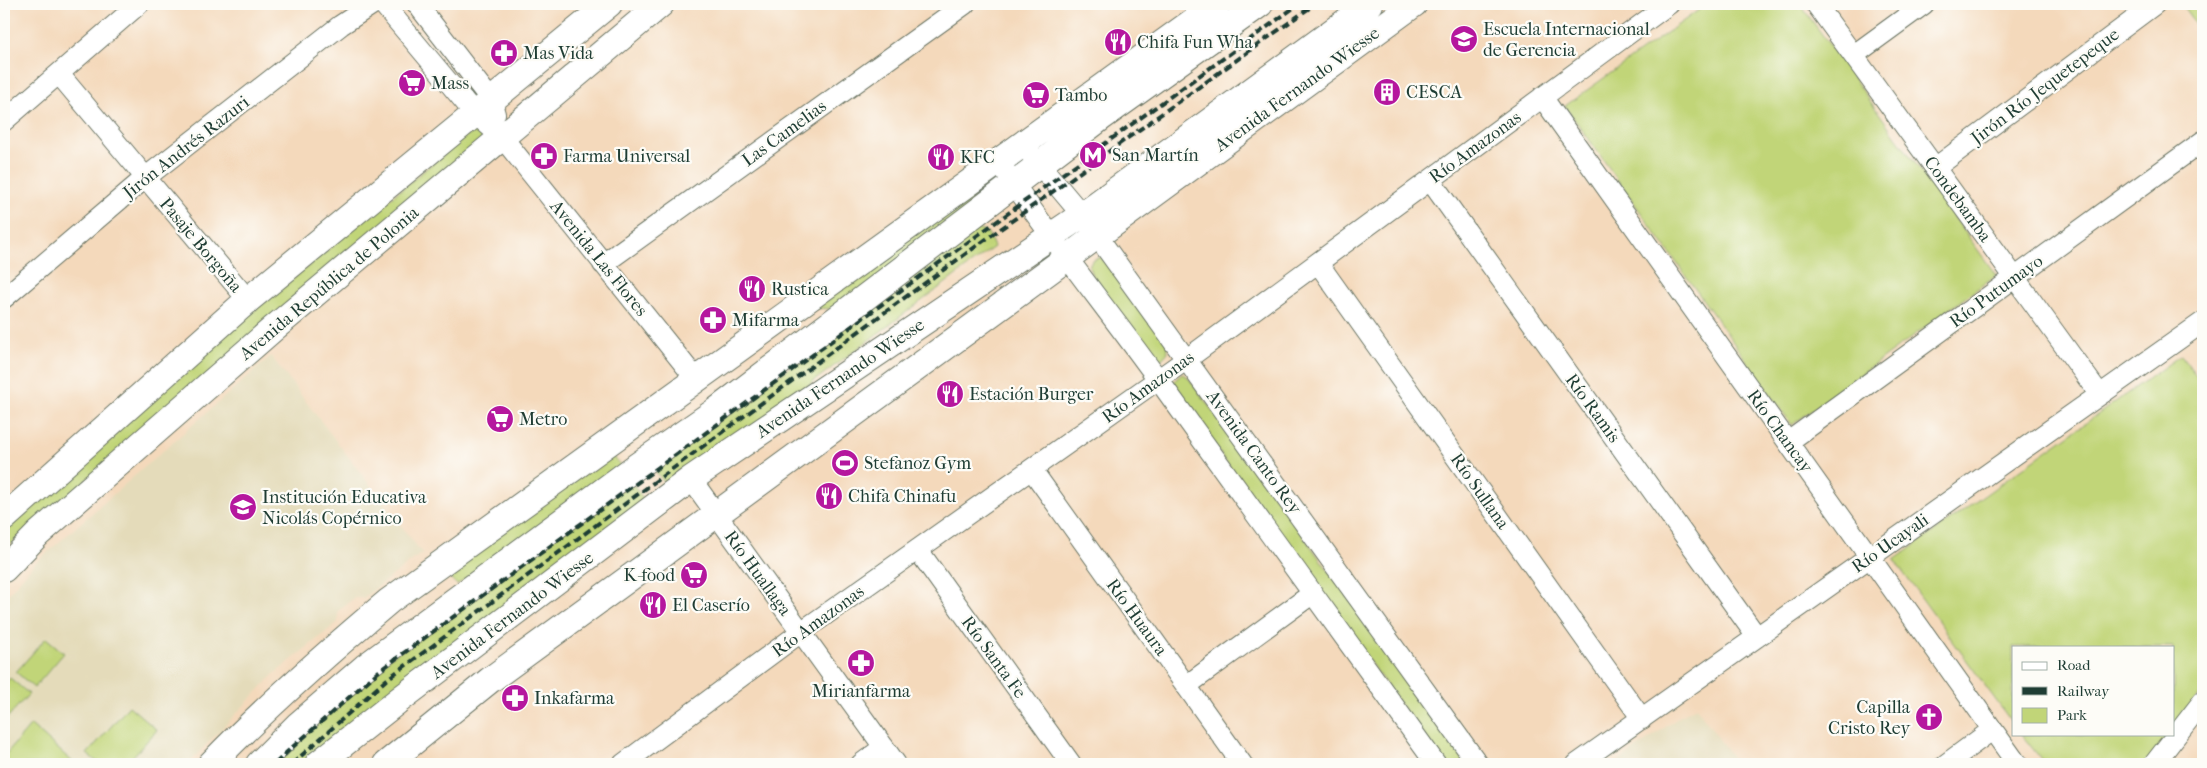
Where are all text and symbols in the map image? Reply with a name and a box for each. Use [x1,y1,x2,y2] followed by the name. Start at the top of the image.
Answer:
[1483,19,1650,61] place label: Escuela Internacional de Gerencia
[1210,23,1384,157] street label: Avenida Fernando Wiesse
[1449,24,1479,54] school or university icon: Escuela Internacional de Gerencia
[1966,24,2124,150] street label: Jirón Río Jequetepeque
[1103,27,1133,57] restaurant icon: Chifa Fun Wha
[1137,32,1254,53] place label: Chifa Fun Wha
[489,38,519,68] pharmacy icon: Mas Vida
[523,43,594,64] place label: Mas Vida
[397,68,427,98] supermarket icon: Mass
[431,73,469,94] place label: Mass
[1372,77,1402,107] building icon: CESCA
[1021,80,1051,110] supermarket icon: Tambo
[1406,82,1463,103] place label: CESCA
[1055,85,1107,106] place label: Tambo
[117,91,254,204] street label: Jirón Andrés Razuri
[738,96,831,171] street label: Las Camelias
[1425,107,1526,188] street label: Río Amazonas
[1078,140,1108,170] metro station icon: San Martín
[529,141,559,171] pharmacy icon: Farma Universal
[926,142,956,172] restaurant icon: KFC
[1112,145,1199,166] place label: San Martín
[563,146,690,167] place label: Farma Universal
[960,147,995,168] place label: KFC
[1920,152,1996,247] street label: Condebamba
[155,194,247,297] street label: Pasaje Borgoña
[545,195,652,321] street label: Avenida Las Flores
[235,202,424,365] street label: Avenida República de Polonia
[1946,251,2047,332] street label: Río Putumayo
[737,274,767,304] restaurant icon: Rustica
[771,279,829,300] place label: Rustica
[698,305,728,335] pharmacy icon: Mifarma
[732,310,800,331] place label: Mifarma
[751,314,928,443] street label: Avenida Fernando Wiesse
[1098,347,1199,428] street label: Río Amazonas
[1561,370,1625,447] street label: Río Ramis
[935,379,965,409] restaurant icon: Estación Burger
[969,384,1094,405] place label: Estación Burger
[1201,386,1306,519] street label: Avenida Canto Rey
[1742,386,1818,478] street label: Río Chancay
[485,404,515,434] supermarket icon: Metro
[519,409,567,430] place label: Metro
[830,448,860,478] sports icon: Stefanoz Gym
[1446,449,1514,534] street label: Río Sullana
[864,453,971,474] place label: Stefanoz Gym
[814,481,844,511] restaurant icon: Chifa Chinafu
[848,486,956,507] place label: Chifa Chinafu
[262,487,427,529] place label: Institución Educativa Nicolás Copérnico
[228,492,258,522] school or university icon: Institución Educativa Nicolás Copérnico
[1848,509,1933,578] street label: Río Ucayali
[720,527,796,620] street label: Río Huallaga
[426,547,598,684] street label: Avenida Fernando Wiesse
[679,560,709,590] supermarket icon: K-food
[624,565,675,586] place label: K-food
[1102,575,1172,660] street label: Río Huaura
[768,581,869,662] street label: Río Amazonas
[638,590,668,620] restaurant icon: El Caserío
[672,595,750,616] place label: El Caserío
[957,612,1030,702] street label: Río Santa Fe
[2012,646,2174,736] legend
[846,648,876,678] pharmacy icon: Mirianfarma
[2057,656,2091,674] text: Road
[812,681,911,702] place label: Mirianfarma
[2057,682,2110,700] text: Railway
[500,683,530,713] pharmacy icon: Inkafarma
[534,688,615,709] place label: Inkafarma
[1828,697,1911,739] place label: Capilla Cristo Rey
[1914,702,1944,732] church icon: Capilla Cristo Rey
[2057,706,2087,724] text: Park

